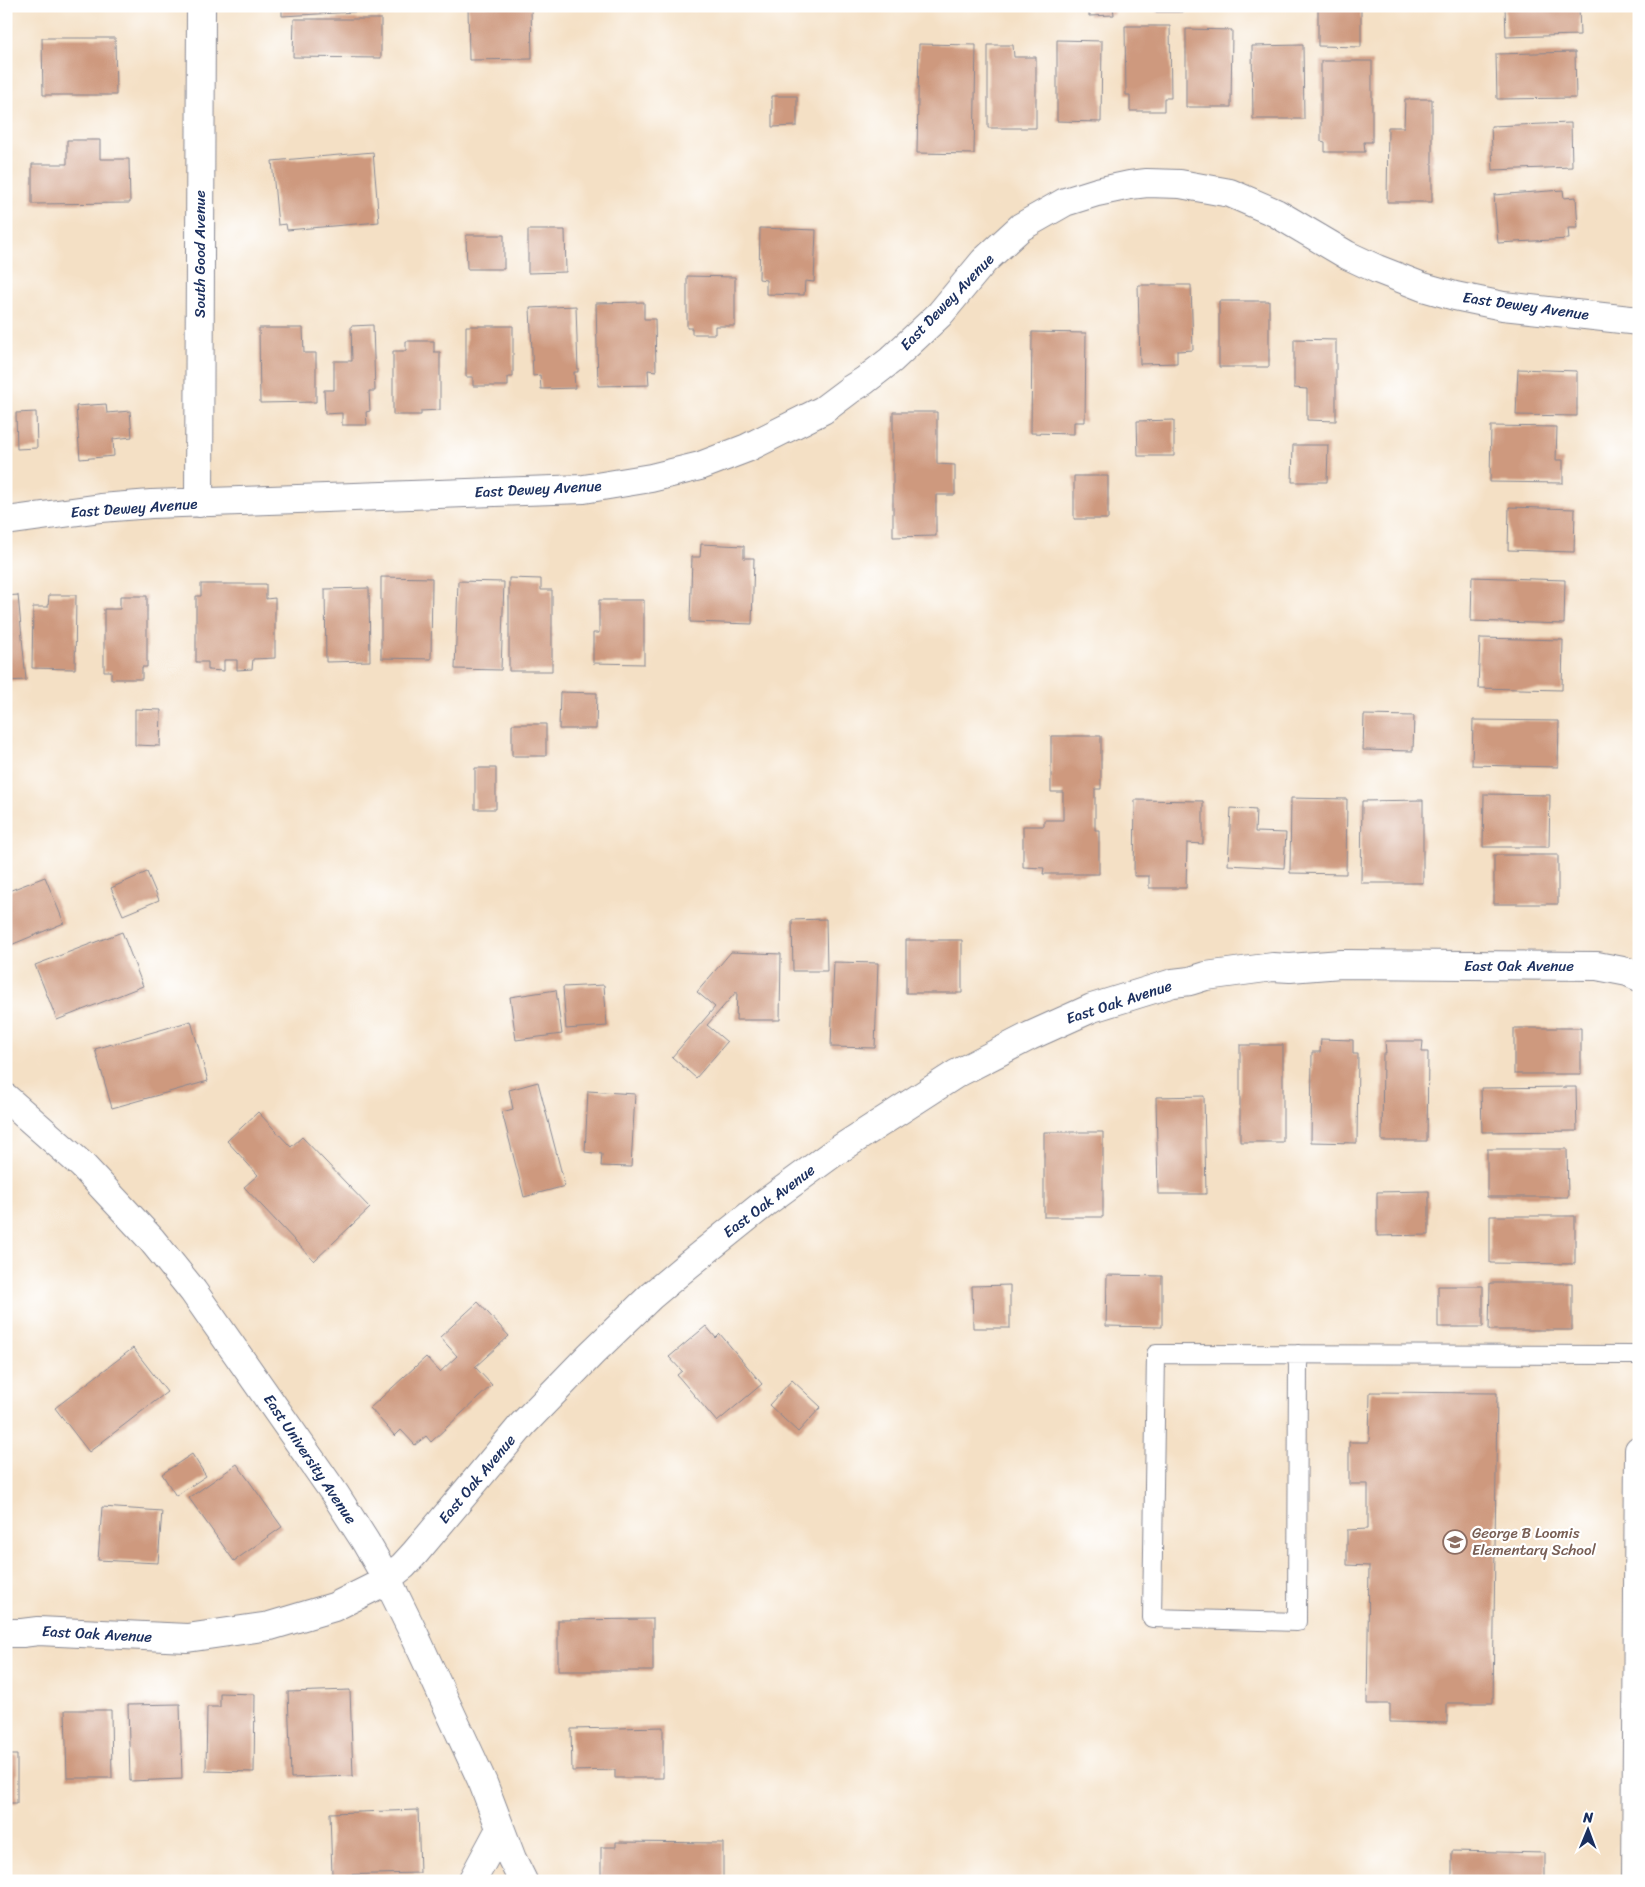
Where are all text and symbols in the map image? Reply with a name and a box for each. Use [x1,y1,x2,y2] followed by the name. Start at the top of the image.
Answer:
[187,190,213,318] street label: South Good Avenue
[893,247,1001,357] street label: East Dewey Avenue
[1461,284,1591,328] street label: East Dewey Avenue
[474,473,602,505] street label: East Dewey Avenue
[70,491,198,525] street label: East Dewey Avenue
[1464,953,1574,979] street label: East Oak Avenue
[1063,973,1176,1031] street label: East Oak Avenue
[717,1157,821,1245] street label: East Oak Avenue
[257,1388,364,1530] street label: East University Avenue
[432,1428,523,1530] street label: East Oak Avenue
[1472,1520,1597,1563] place label: George B Loomis Elementary School
[1442,1529,1468,1555] school or university icon: George B Loomis Elementary School
[41,1618,153,1650] street label: East Oak Avenue
[1562,1804,1612,1854] north arrow
[1582,1805,1594,1830] text: N

